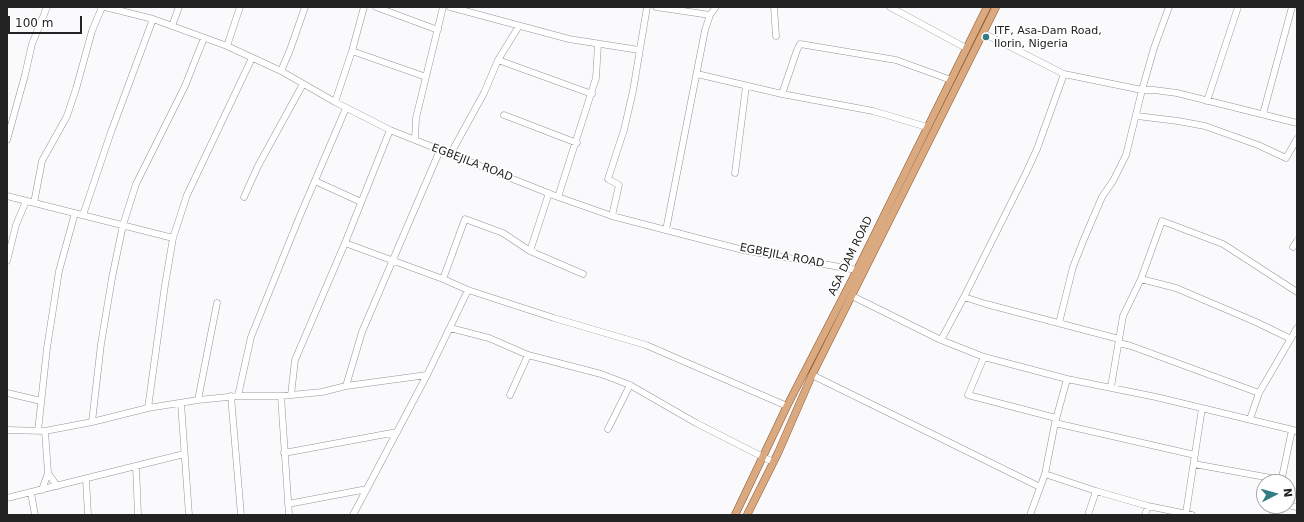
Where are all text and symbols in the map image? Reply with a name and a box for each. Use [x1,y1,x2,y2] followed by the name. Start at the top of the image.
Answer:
[10,8,84,34] scale bar
[15,16,53,30] text: 100 m
[994,24,1102,50] place label: ITF, Asa-Dam Road, Ilorin, Nigeria
[981,32,991,42] marker: ITF, Asa-Dam Road, Ilorin, Nigeria
[430,141,514,185] street label: EGBEJILA ROAD
[826,214,876,298] street label: ASA DAM ROAD
[739,241,825,271] street label: EGBEJILA ROAD
[1256,474,1296,514] north arrow
[1280,488,1294,498] text: N

